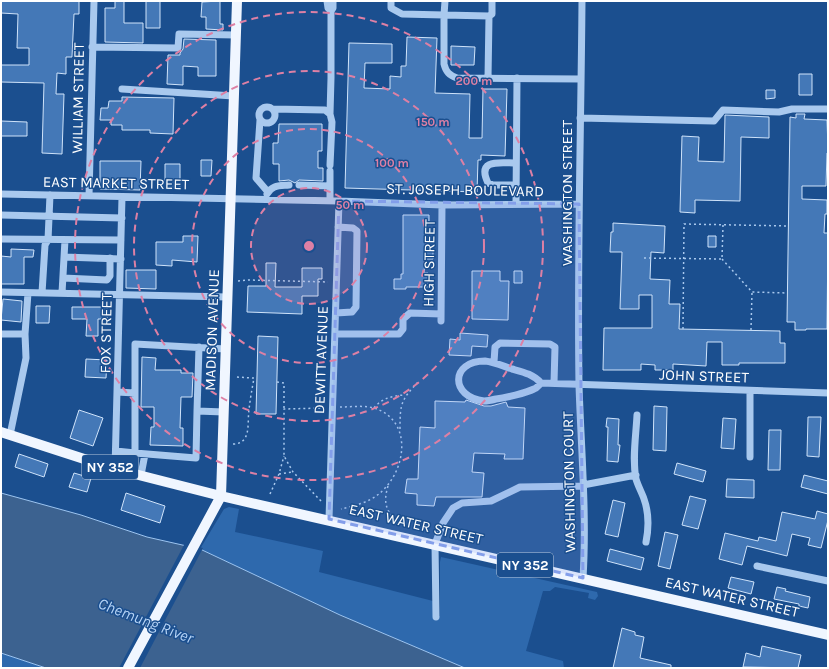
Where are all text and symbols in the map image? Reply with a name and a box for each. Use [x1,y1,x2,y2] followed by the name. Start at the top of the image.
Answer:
[68,42,88,154] street label: WILLIAM STREET
[456,74,492,88] text: 200 m
[416,115,450,129] text: 150 m
[558,120,576,266] street label: WASHINGTON STREET
[375,156,409,170] text: 100 m
[43,173,190,193] street label: EAST MARKET STREET
[386,180,544,200] street label: ST. JOSEPH BOULEVARD
[336,198,365,212] text: 50 m
[419,219,439,307] street label: HIGH STREET
[302,239,316,253] centre of rings
[201,269,223,391] street label: MADISON AVENUE
[96,292,116,373] street label: FOX STREET
[310,306,332,414] street label: DEWITT AVENUE
[659,365,750,387] street label: JOHN STREET
[559,411,579,553] street label: WASHINGTON COURT
[82,455,138,479] road number: NY 352
[347,500,485,548] street label: EAST WATER STREET
[497,553,553,577] road number: NY 352
[663,573,801,621] street label: EAST WATER STREET
[95,594,197,648] water label: Chemung River

